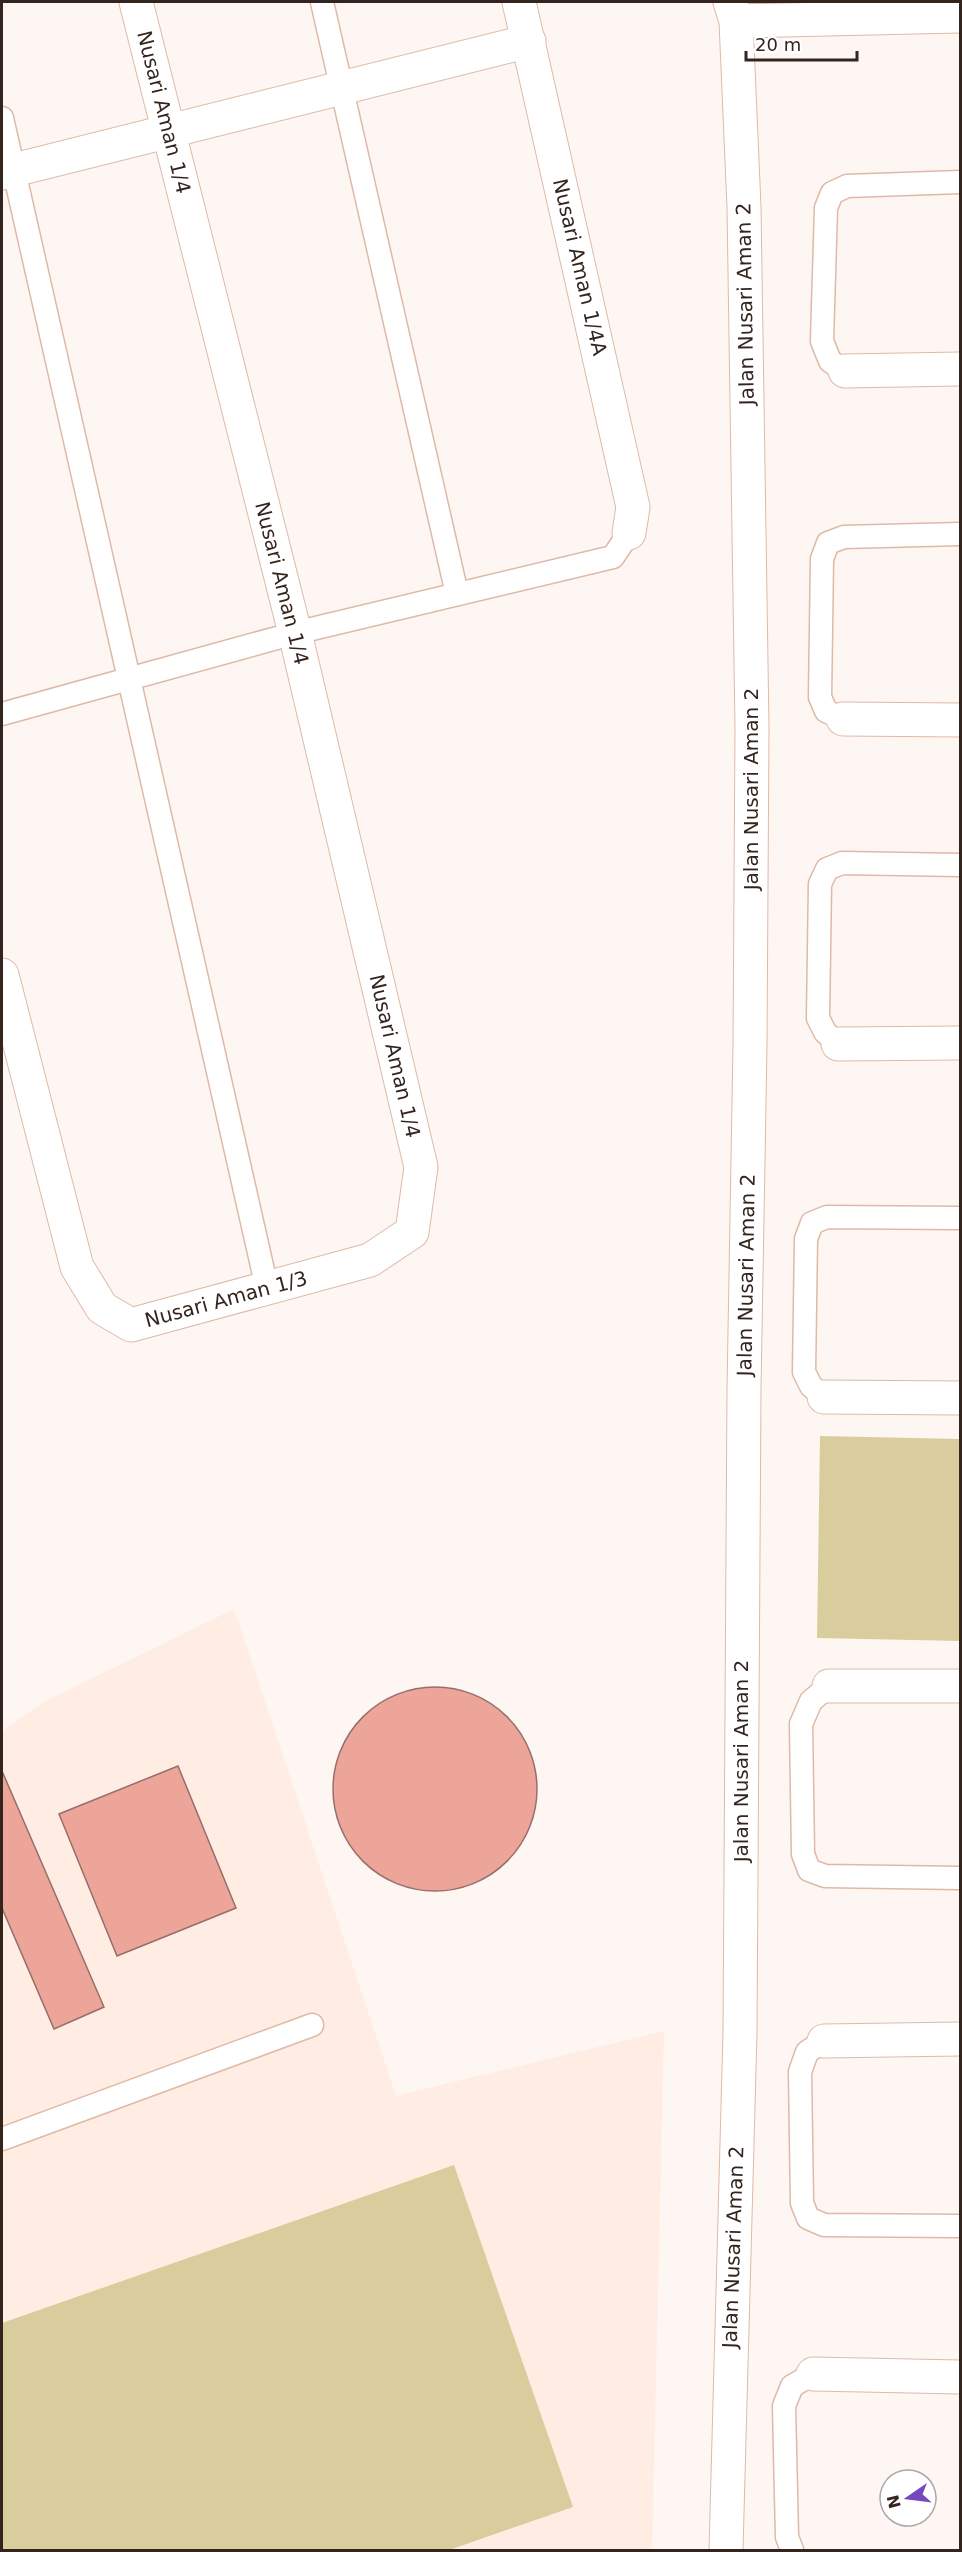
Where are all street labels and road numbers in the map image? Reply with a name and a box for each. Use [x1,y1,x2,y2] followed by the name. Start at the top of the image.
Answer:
[132,28,196,196] street label: Nusari Aman 1/4
[548,176,612,358] street label: Nusari Aman 1/4A
[731,202,759,408] street label: Jalan Nusari Aman 2
[250,499,314,667] street label: Nusari Aman 1/4
[739,688,763,892] street label: Jalan Nusari Aman 2
[365,972,425,1140] street label: Nusari Aman 1/4
[732,1173,760,1379] street label: Jalan Nusari Aman 2
[142,1266,310,1332] street label: Nusari Aman 1/3
[729,1660,753,1864] street label: Jalan Nusari Aman 2
[717,2145,749,2351] street label: Jalan Nusari Aman 2

